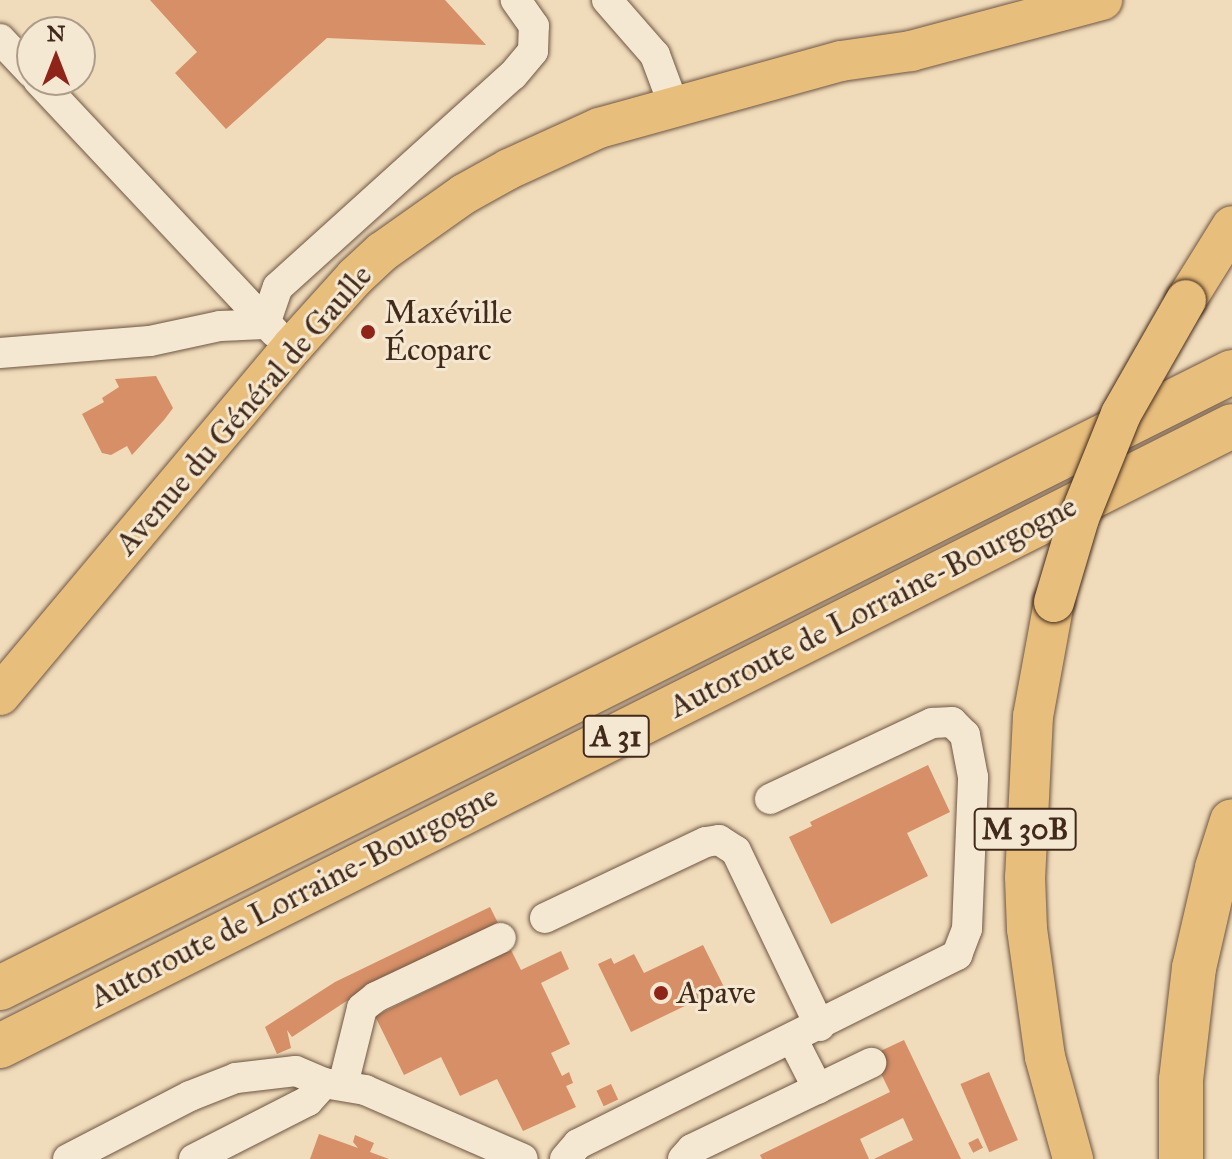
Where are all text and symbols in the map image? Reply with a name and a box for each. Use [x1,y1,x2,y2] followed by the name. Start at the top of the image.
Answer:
[16,16,96,96] north arrow
[47,20,65,47] text: N
[107,257,381,563] street label: Avenue du Général de Gaulle
[384,295,512,370] place label: Maxéville Écoparc
[359,323,377,341] marker: Maxéville Écoparc
[663,487,1083,727] street label: Autoroute de Lorraine-Bourgogne
[582,710,650,762] road number: A 31
[84,777,504,1017] street label: Autoroute de Lorraine-Bourgogne
[973,803,1077,855] road number: M 30B
[677,974,756,1012] place label: Apave
[652,984,670,1002] marker: Apave

